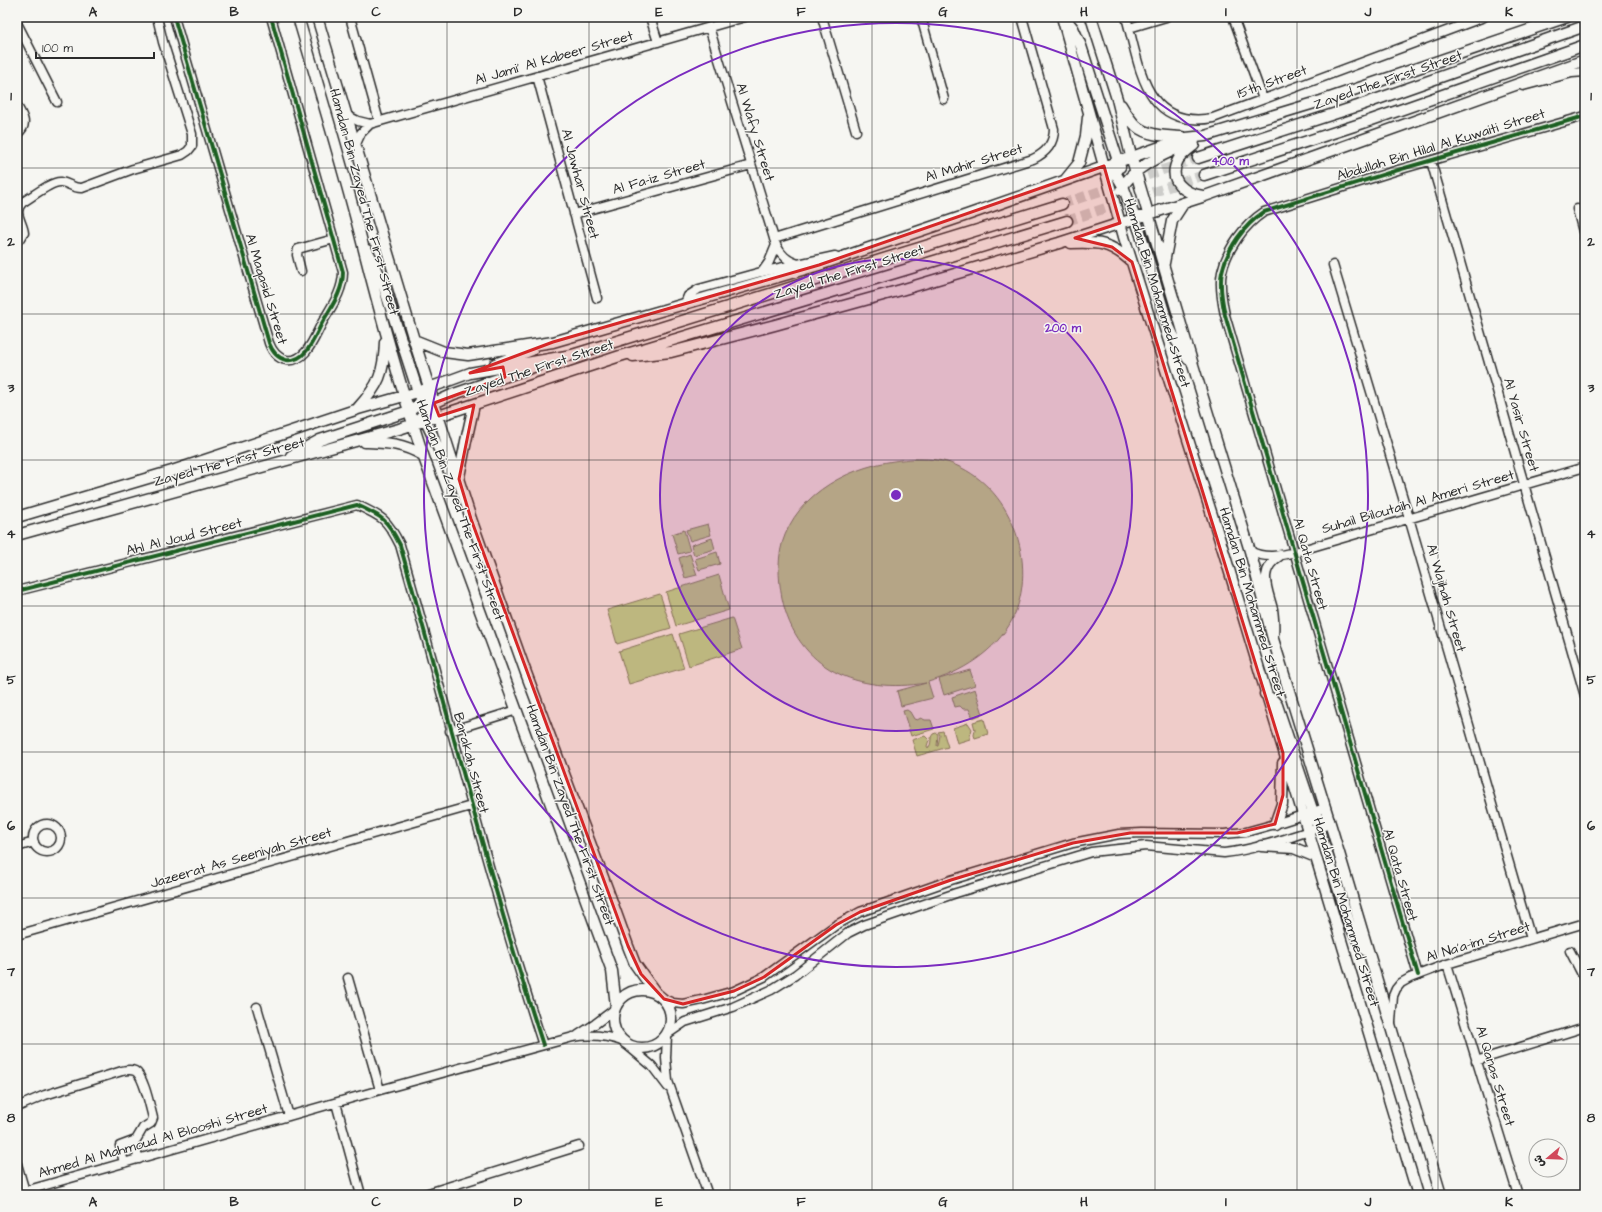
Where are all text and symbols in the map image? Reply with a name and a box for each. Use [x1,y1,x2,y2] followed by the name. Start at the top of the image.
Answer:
[89,3,98,21] text: A
[229,3,239,21] text: B
[371,3,381,21] text: C
[514,3,523,21] text: D
[655,3,663,21] text: E
[796,3,806,21] text: F
[938,3,948,21] text: G
[1080,3,1088,21] text: H
[1225,3,1227,21] text: I
[1364,3,1372,21] text: J
[1505,3,1513,21] text: K
[472,26,636,90] street label: Al Jami' Al Kabeer Street
[36,34,154,60] scale bar
[42,40,73,57] text: 100 m
[1311,45,1465,115] street label: Zayed The First Street
[1234,60,1310,104] street label: 15th Street
[731,80,780,184] street label: Al Wafy Street
[324,86,404,318] street label: Hamdan Bin Zayed The First Street
[10,87,12,105] text: 1
[1590,87,1592,105] text: 1
[1334,104,1548,186] street label: Abdullah Bin Hilal Al Kuwaiti Street
[556,127,604,242] street label: Al Jawhar Street
[923,139,1026,187] street label: Al Mahir Street
[1211,153,1249,170] text: 400 m
[610,154,708,200] street label: Al Fa-iz Street
[1119,196,1195,390] street label: Hamdan Bin Mohammed Street
[240,231,292,347] street label: Al Maqasid Street
[6,233,15,251] text: 2
[1586,233,1595,251] text: 2
[771,240,927,304] street label: Zayed The First Street
[1044,320,1082,337] text: 200 m
[462,334,617,402] street label: Zayed The First Street
[1498,376,1544,475] street label: Al Yasir Street
[7,379,15,397] text: 3
[1587,379,1595,397] text: 3
[411,397,510,624] street label: Hamdan Bin Zayed The First Street
[151,432,307,492] street label: Zayed The First Street
[1319,465,1517,539] street label: Suhail Biloutaih Al Ameri Street
[889,488,903,502] centre of rings
[1214,505,1290,699] street label: Hamdan Bin Mohammed Street
[124,513,244,561] street label: Ahl Al Joud Street
[1287,515,1333,613] street label: Al Qata Street
[7,525,16,543] text: 4
[1587,525,1596,543] text: 4
[1421,542,1471,655] street label: Al Wajihah Street
[6,671,16,689] text: 5
[1586,671,1596,689] text: 5
[521,702,620,929] street label: Hamdan Bin Zayed The First Street
[448,710,494,816] street label: Barakah Street
[1308,815,1384,1009] street label: Hamdan Bin Mohammed Street
[7,817,16,835] text: 6
[1587,817,1596,835] text: 6
[148,822,335,894] street label: Jazeerat As Seeniyah Street
[1377,826,1423,924] street label: Al Qata Street
[1423,917,1533,967] street label: Al Na'a-im Street
[6,963,16,981] text: 7
[1586,963,1596,981] text: 7
[1470,1023,1520,1129] street label: Al Qanas Street
[36,1099,270,1183] street label: Ahmed Al Mahmoud Al Blooshi Street
[7,1109,16,1127] text: 8
[1587,1109,1596,1127] text: 8
[1528,1138,1568,1178] north arrow
[1530,1153,1548,1169] text: ش
[89,1193,98,1211] text: A
[229,1193,239,1211] text: B
[371,1193,381,1211] text: C
[514,1193,523,1211] text: D
[655,1193,663,1211] text: E
[796,1193,806,1211] text: F
[938,1193,948,1211] text: G
[1080,1193,1088,1211] text: H
[1225,1193,1227,1211] text: I
[1364,1193,1372,1211] text: J
[1505,1193,1513,1211] text: K

